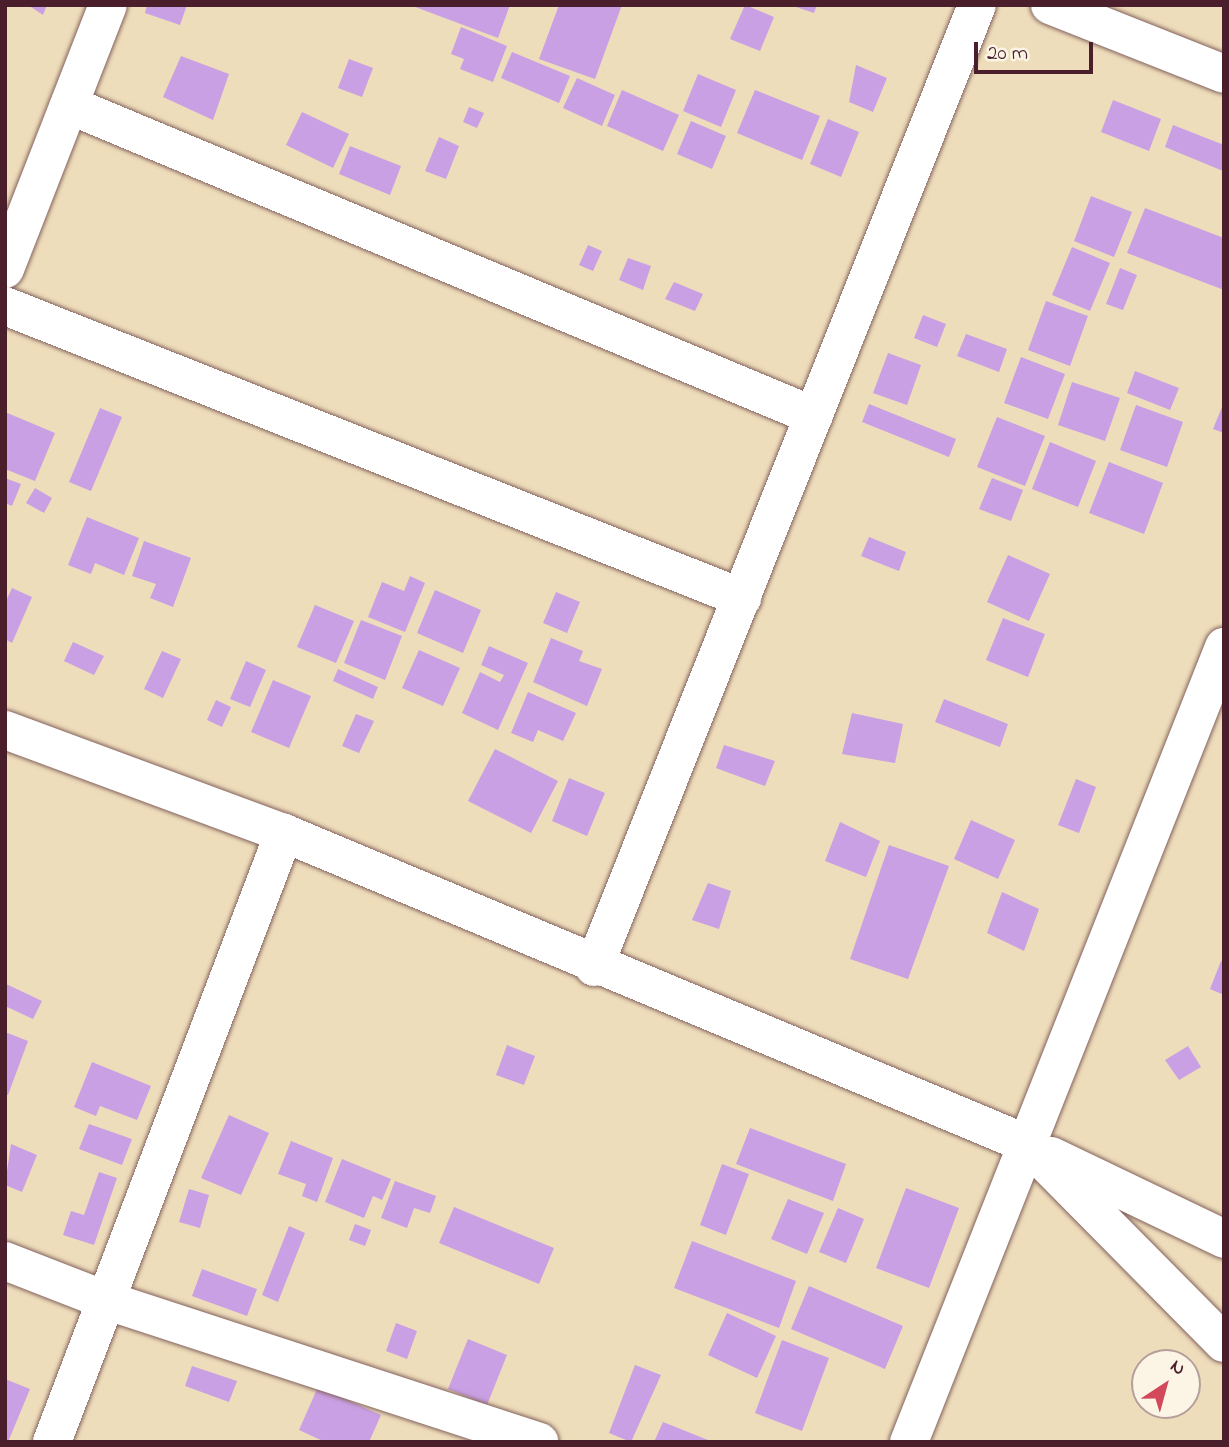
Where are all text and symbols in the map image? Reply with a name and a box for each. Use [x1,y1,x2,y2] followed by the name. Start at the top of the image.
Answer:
[977,28,1096,72] scale bar
[987,39,1028,69] text: 20 m
[1131,1349,1201,1419] north arrow
[1164,1354,1191,1383] text: N

